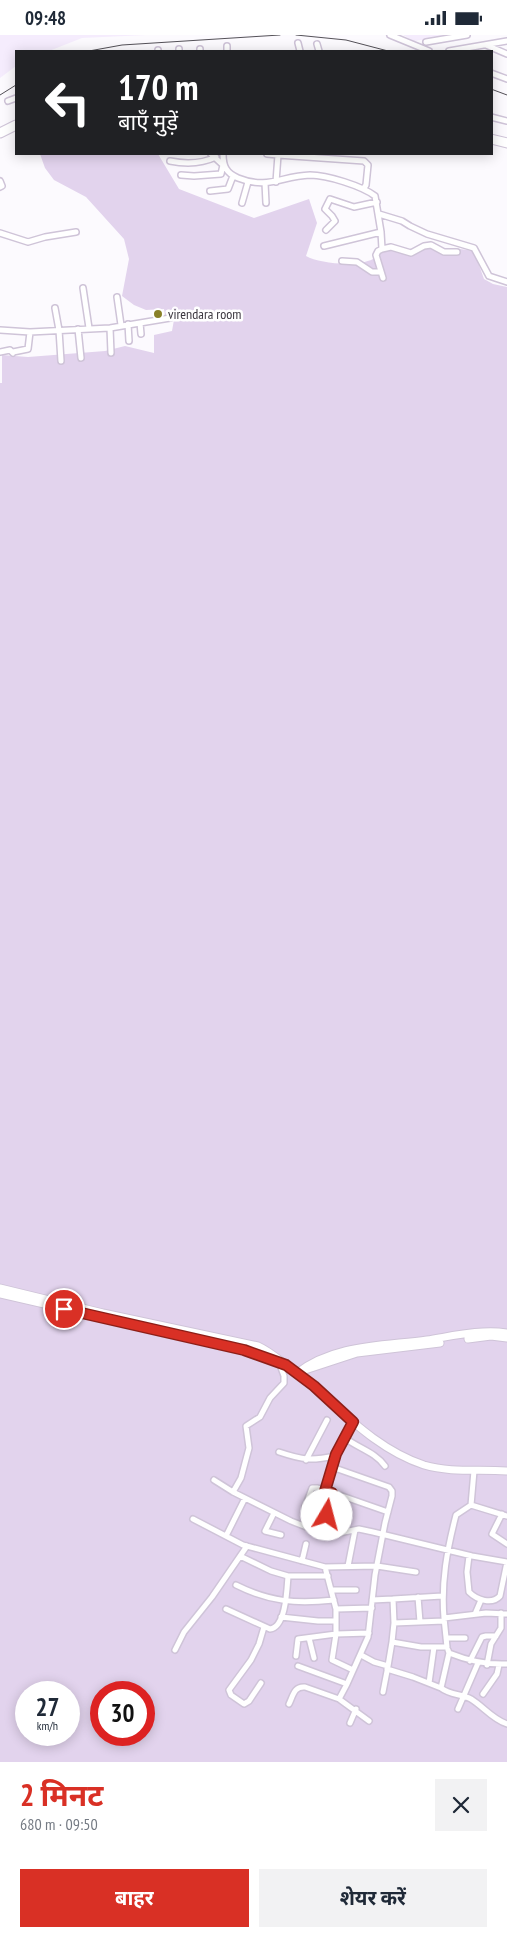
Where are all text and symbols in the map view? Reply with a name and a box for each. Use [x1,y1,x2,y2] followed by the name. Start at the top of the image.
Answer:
[25,6,66,30] text: 09:48
[118,64,199,110] text: 170 m
[35,70,100,135] icon: left
[118,108,178,136] text: बाएँ मुड़ें
[168,305,241,323] place label: virendara room
[152,308,164,320] marker: virendara room
[43,1288,85,1330] pin
[50,1295,78,1323] icon: arrive
[300,1488,352,1540] position arrow
[90,1681,155,1746] speed limit sign: 30
[36,1691,59,1723] text: 27
[37,1718,58,1733] text: km/h
[20,1775,103,1814] text: 2 मिनट
[435,1779,487,1831] button: close
[20,1814,98,1834] text: 680 m · 09:50
[20,1869,249,1927] button: बाहर
[259,1869,487,1927] button: शेयर करें

